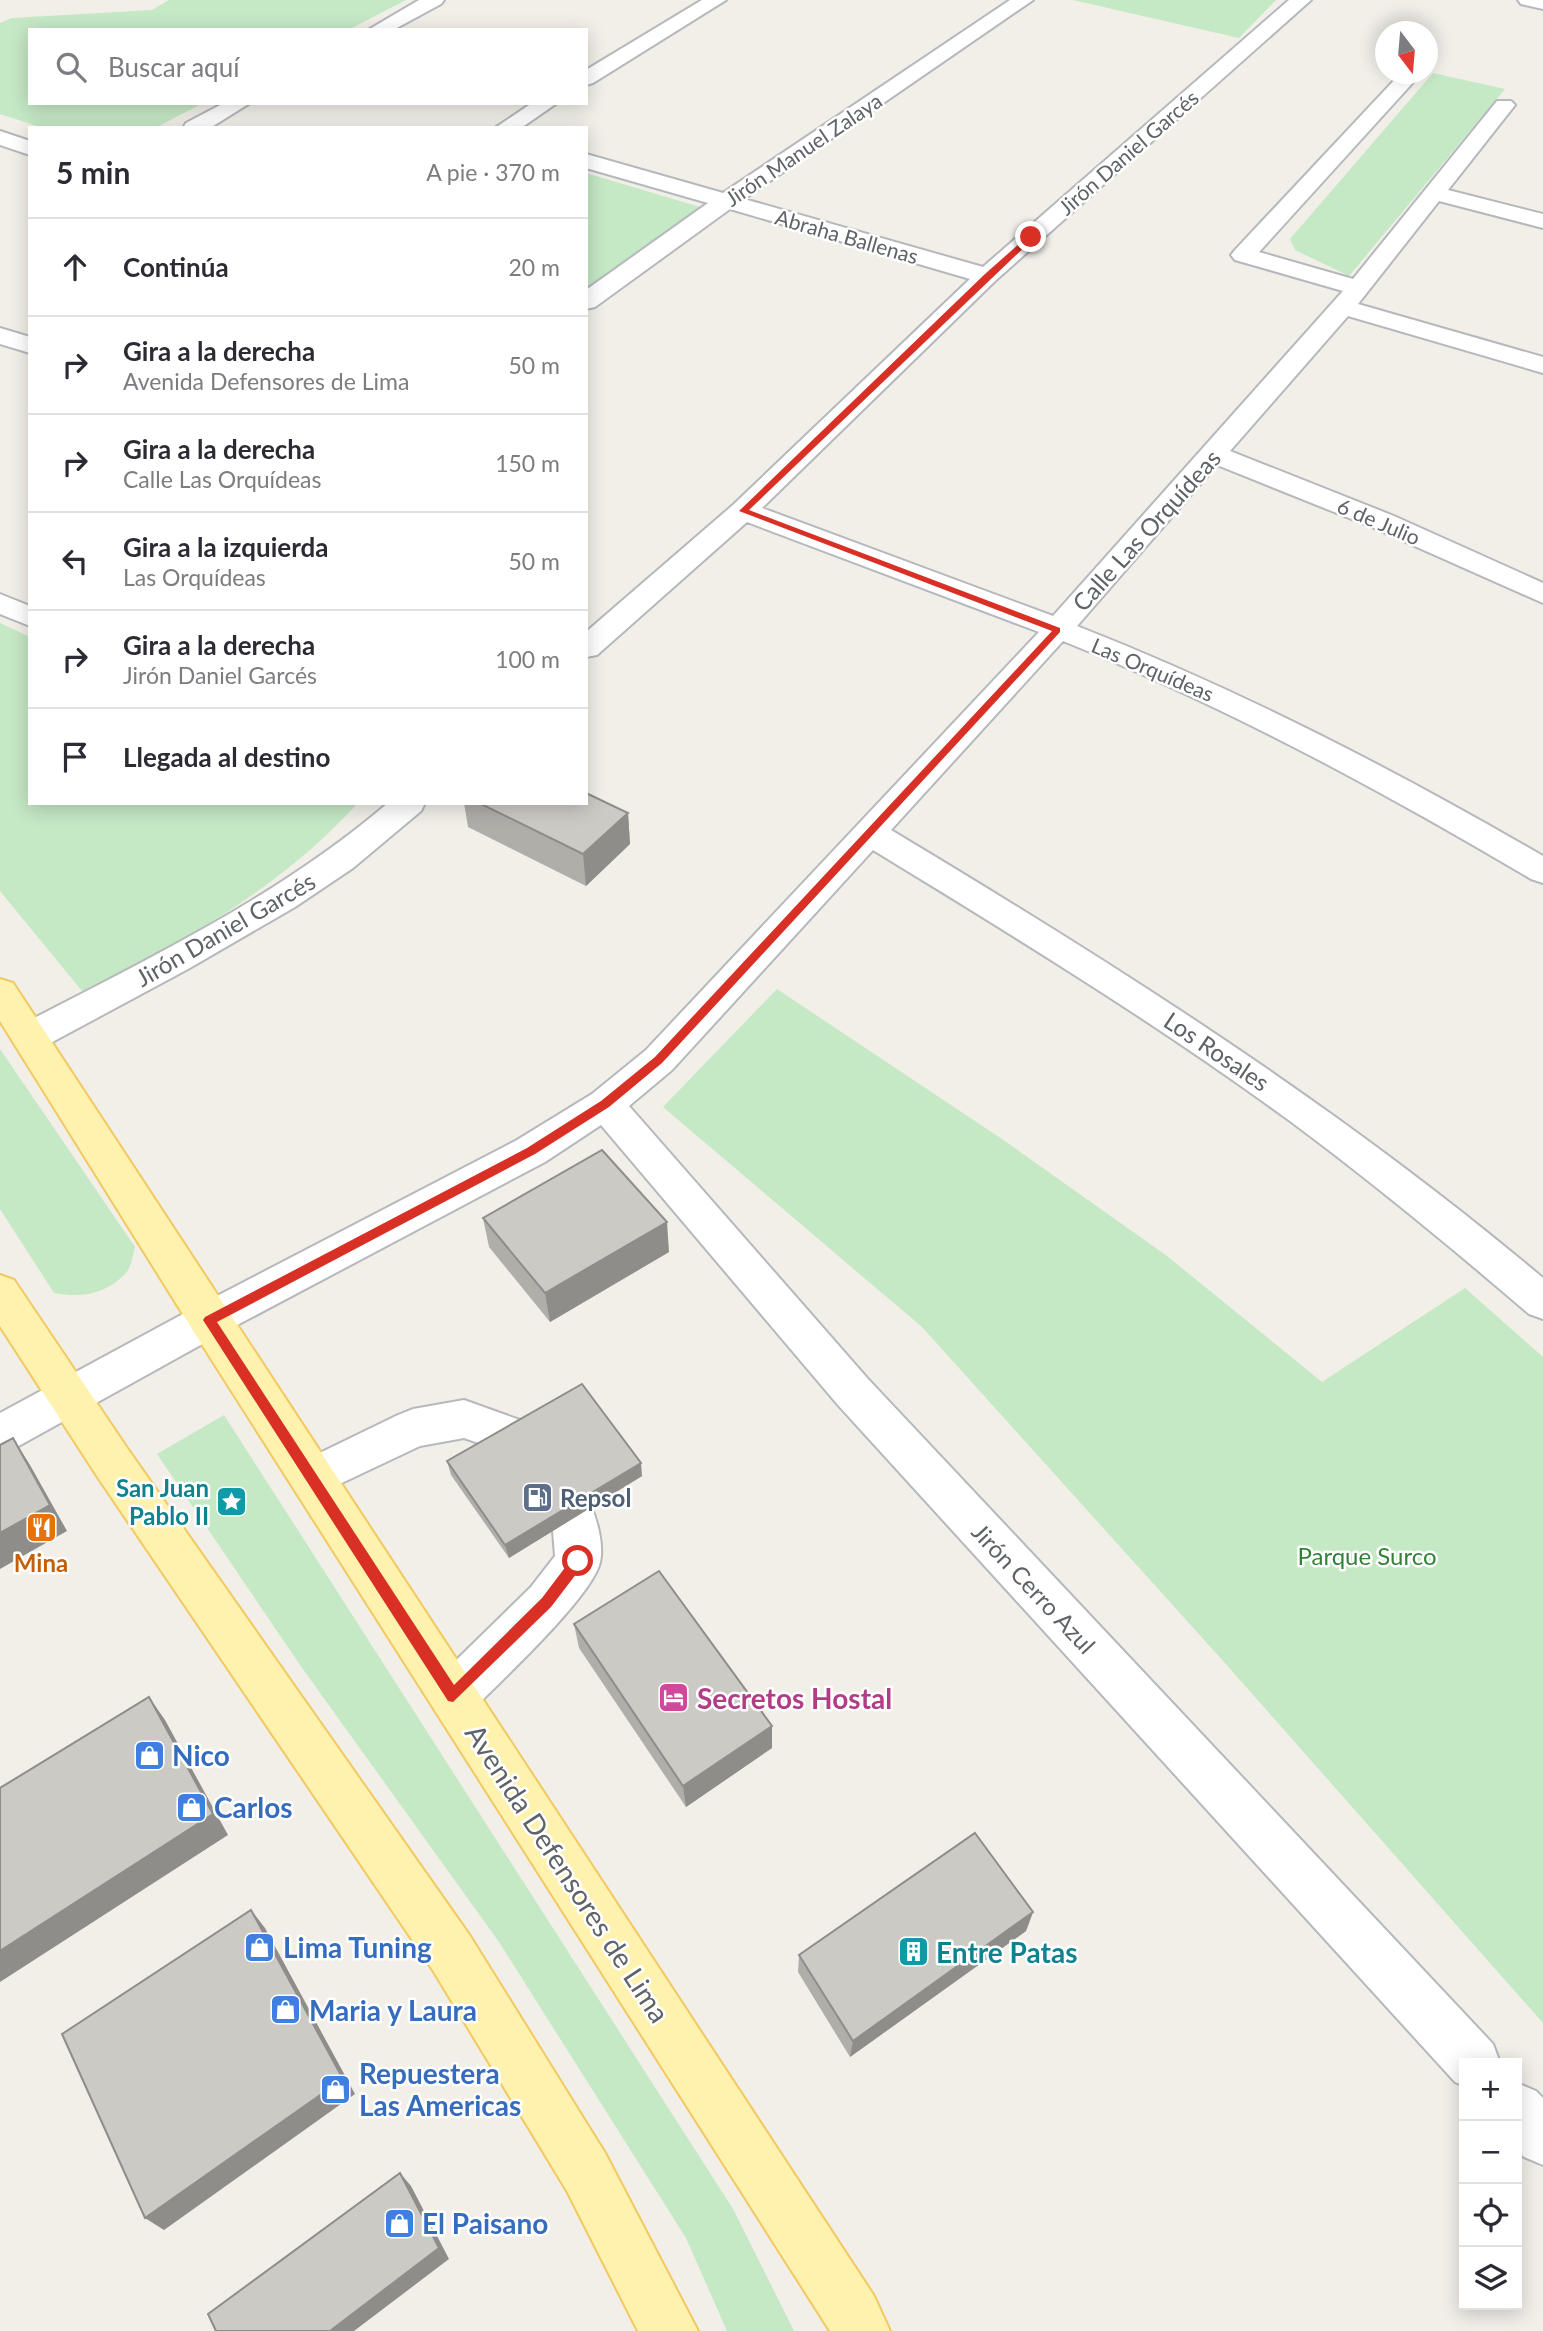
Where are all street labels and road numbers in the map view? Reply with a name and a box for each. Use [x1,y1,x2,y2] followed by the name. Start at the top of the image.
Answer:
[1053,84,1203,220] street label: Jirón Daniel Garcés
[720,87,886,211] street label: Jirón Manuel Zalaya
[773,204,921,268] street label: Abraha Ballenas
[1066,443,1226,617] street label: Calle Las Orquídeas
[1334,492,1424,550] street label: 6 de Julio
[1088,632,1218,706] street label: Las Orquídeas
[130,866,320,992] street label: Jirón Daniel Garcés
[1159,1005,1275,1097] street label: Los Rosales
[966,1517,1102,1659] street label: Jirón Cerro Azul
[459,1718,677,2028] street label: Avenida Defensores de Lima

